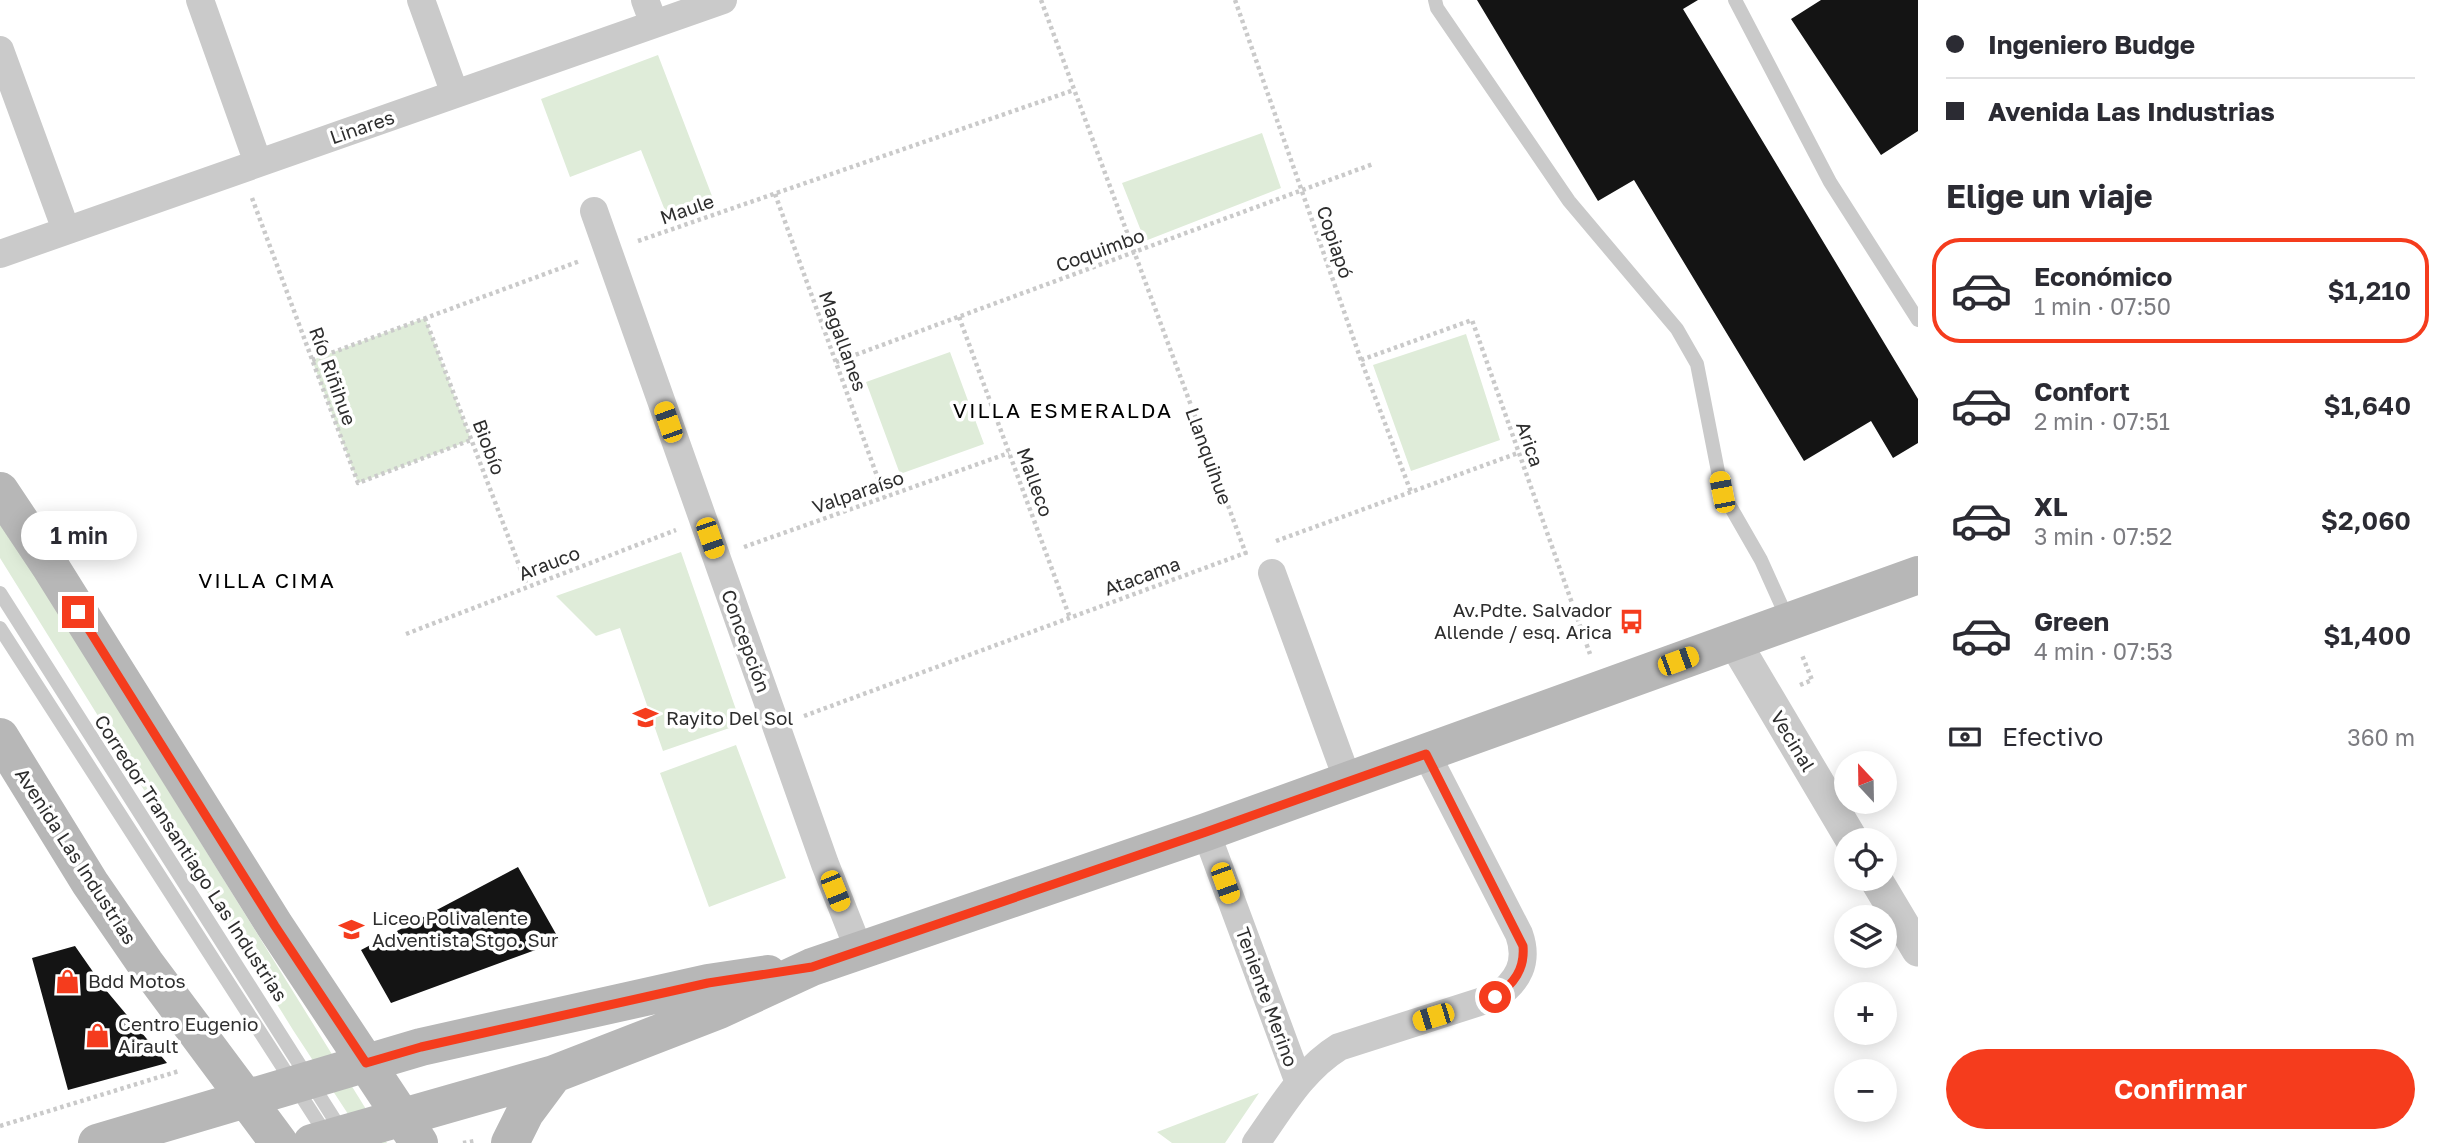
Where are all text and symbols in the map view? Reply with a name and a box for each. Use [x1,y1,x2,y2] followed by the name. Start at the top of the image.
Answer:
[1988,29,2195,60] text: Ingeniero Budge
[1988,96,2275,127] text: Avenida Las Industrias
[327,105,397,148] street label: Linares
[1946,177,2153,215] text: Elige un viaje
[657,189,717,228] street label: Maule
[1312,203,1359,281] street label: Copiapó
[1052,223,1147,276] street label: Coquimbo
[1950,259,2013,322] icon: car
[2034,261,2172,292] text: Económico
[2327,275,2411,306] text: $1,210
[815,287,872,394] street label: Magallanes
[2034,292,2171,320] text: 1 min · 07:50
[305,323,362,428] street label: Río Riñihue
[1950,374,2013,437] icon: car
[2034,376,2130,407] text: Confort
[2324,390,2411,421] text: $1,640
[953,397,1173,423] district label: VILLA ESMERALDA
[652,399,685,445] car
[1181,404,1238,508] street label: Llanquihue
[2034,407,2170,435] text: 2 min · 07:51
[468,416,510,478] street label: Biobío
[1512,418,1549,469] street label: Arica
[1012,444,1059,520] street label: Malleco
[809,465,907,518] street label: Valparaíso
[1708,469,1737,515] car
[1950,489,2013,552] icon: car
[2034,491,2068,522] text: XL
[2321,505,2411,536] text: $2,060
[20,510,136,560] callout: 1 min
[694,515,727,561] car
[50,521,108,549] text: 1 min
[2034,522,2172,550] text: 3 min · 07:52
[515,540,583,585] street label: Arauco
[1101,551,1183,600] street label: Atacama
[198,567,336,593] district label: VILLA CIMA
[717,586,776,695] street label: Concepción
[62,596,94,628] route end
[1434,598,1613,643] place label: Av.Pdte. Salvador Allende / esq. Arica
[1950,604,2013,667] icon: car
[2034,606,2109,637] text: Green
[1618,607,1646,635] bus stop icon: Av.Pdte. Salvador Allende / esq. Arica
[2323,620,2411,651] text: $1,400
[2034,637,2173,665] text: 4 min · 07:53
[1655,644,1702,678] car
[632,704,660,732] school or university icon: Rayito Del Sol
[666,706,793,729] place label: Rayito Del Sol
[1766,706,1820,775] street label: Vecinal
[90,710,293,1005] street label: Corredor Transantiago Las Industrias
[1946,718,1984,756] icon: cash
[2002,721,2103,752] text: Efectivo
[2347,723,2415,751] text: 360 m
[1834,751,1897,814] north arrow
[1834,751,1897,1122] map controls
[11,763,142,948] street label: Avenida Las Industrias
[1834,828,1897,891] button: locate
[1208,860,1243,906] car
[818,868,853,914] car
[1834,905,1897,968] button: layers
[372,906,559,951] place label: Liceo Polivalente Adventista Stgo. Sur
[338,915,366,943] school or university icon: Liceo Polivalente Adventista Stgo. Sur
[1232,924,1303,1070] street label: Teniente Merino
[54,967,82,995] shop icon: Bdd Motos
[88,969,186,992] place label: Bdd Motos
[1479,981,1511,1013] route start
[1834,982,1897,1045] button: +
[1410,1001,1457,1033] car
[118,1012,258,1057] place label: Centro Eugenio Airault
[84,1021,112,1049] shop icon: Centro Eugenio Airault
[1946,1049,2415,1129] button: Confirmar
[1834,1059,1897,1122] button: −

